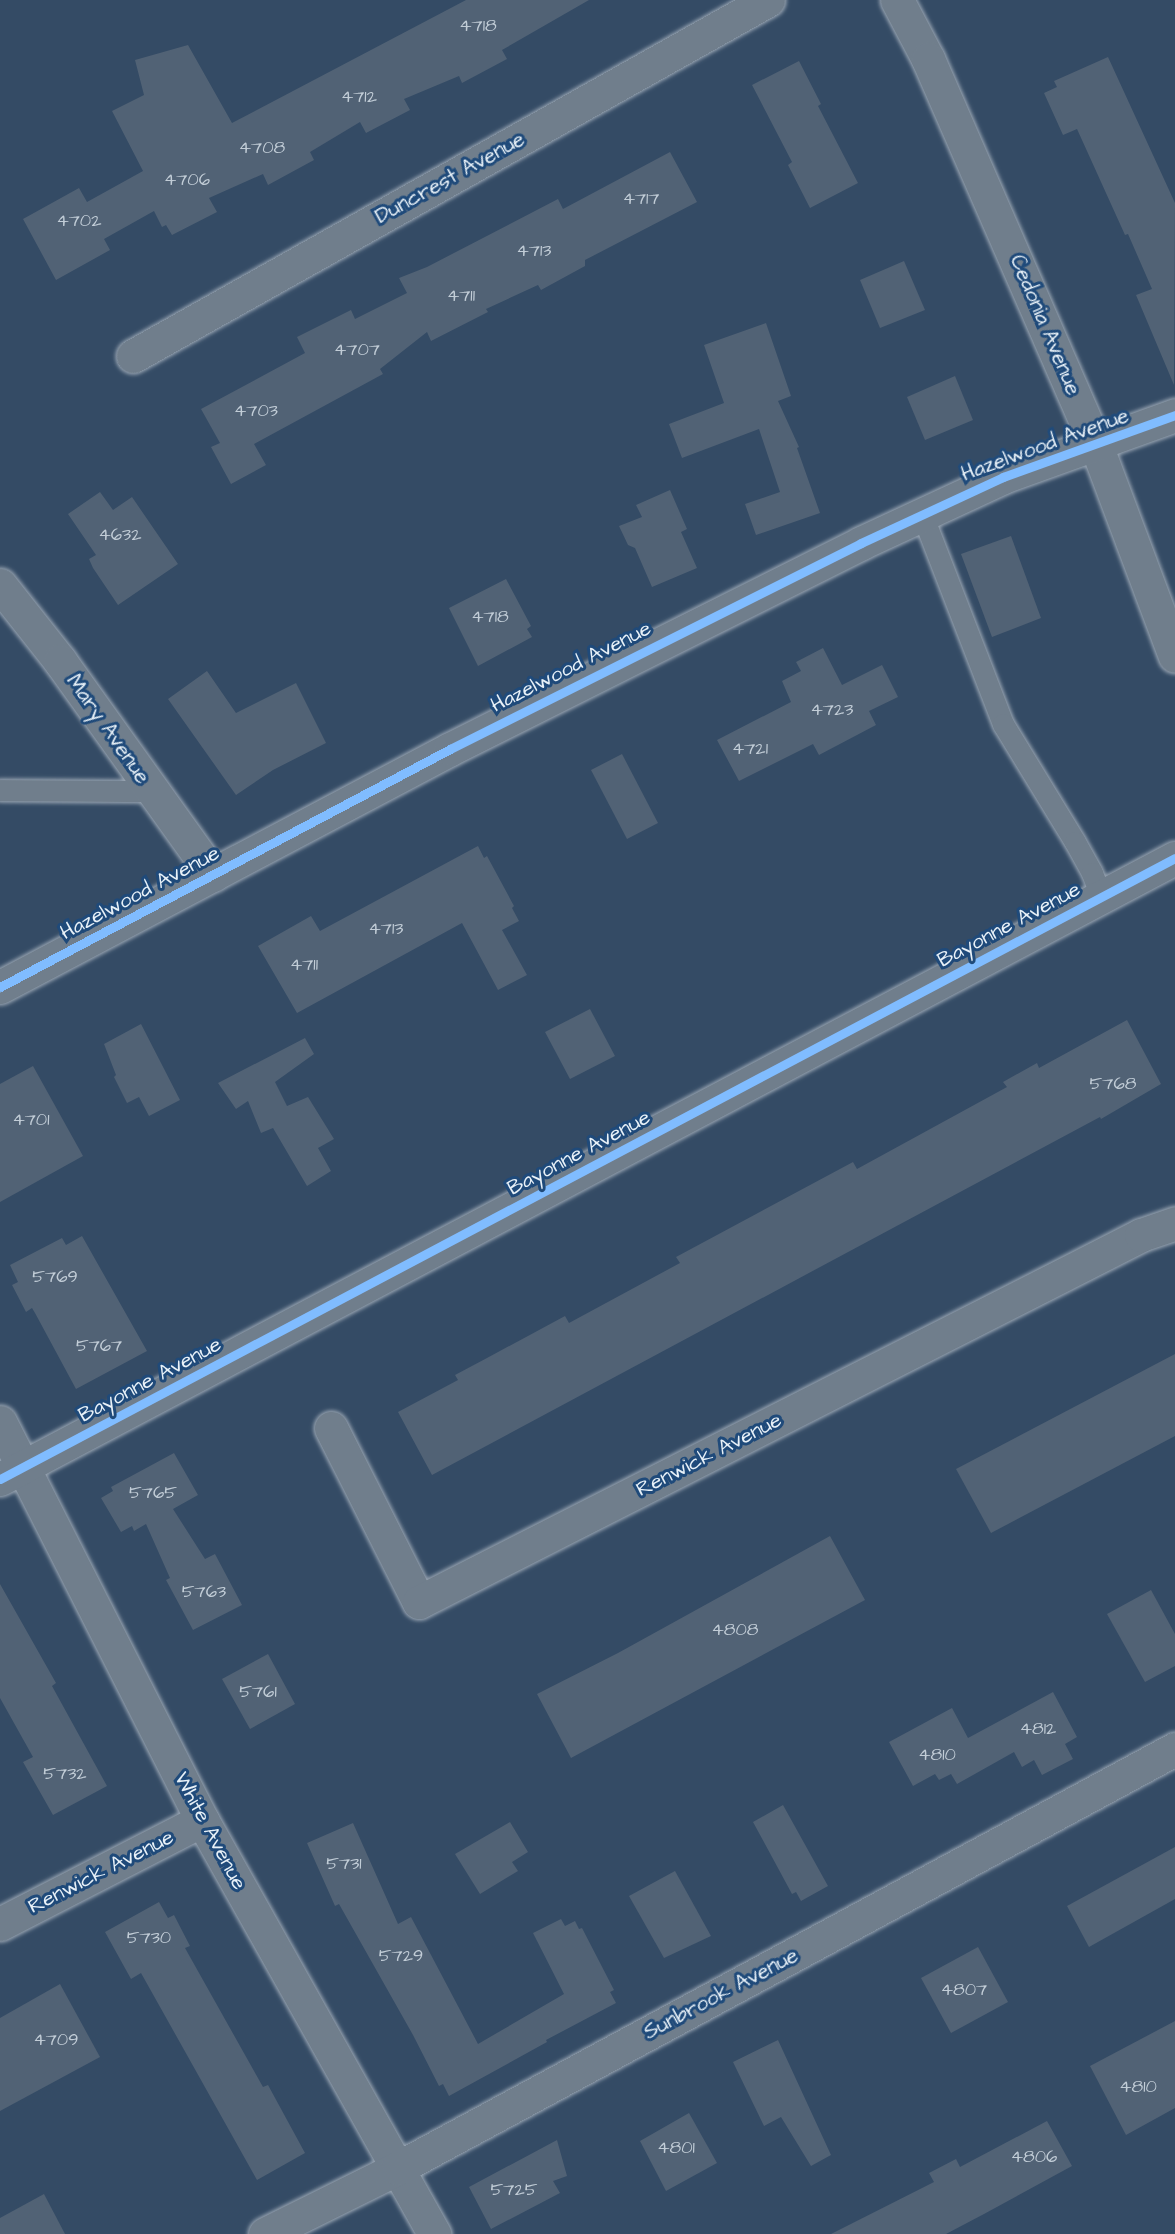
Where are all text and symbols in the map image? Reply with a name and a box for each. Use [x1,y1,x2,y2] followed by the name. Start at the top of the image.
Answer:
[459,15,497,37] house number: 4718
[341,86,377,108] house number: 4712
[371,127,529,229] street label: Duncrest Avenue
[239,137,285,159] house number: 4708
[164,169,210,191] house number: 4706
[623,188,659,210] house number: 4717
[57,210,101,232] house number: 4702
[517,240,551,262] house number: 4713
[1004,251,1086,399] street label: Cedonia Avenue
[447,285,475,307] house number: 4711
[334,339,380,361] house number: 4707
[234,400,278,422] house number: 4703
[958,403,1132,487] street label: Hazelwood Avenue
[99,524,141,546] house number: 4632
[471,606,509,628] house number: 4718
[487,616,655,718] street label: Hazelwood Avenue
[61,669,155,789] street label: Mary Avenue
[811,699,853,721] house number: 4723
[732,738,768,760] house number: 4721
[56,840,224,946] street label: Hazelwood Avenue
[933,877,1085,973] street label: Bayonne Avenue
[369,918,403,940] house number: 4713
[290,954,318,976] house number: 4711
[1090,1073,1136,1095] house number: 5768
[503,1105,655,1201] street label: Bayonne Avenue
[13,1109,49,1131] house number: 4701
[32,1266,78,1288] house number: 5769
[74,1332,226,1428] street label: Bayonne Avenue
[76,1335,122,1357] house number: 5767
[632,1407,786,1503] street label: Renwick Avenue
[129,1482,177,1504] house number: 5765
[182,1581,226,1603] house number: 5763
[712,1619,758,1641] house number: 4808
[239,1681,277,1703] house number: 5761
[1020,1718,1056,1740] house number: 4812
[918,1744,956,1766] house number: 4810
[43,1763,87,1785] house number: 5732
[168,1768,252,1894] street label: White Avenue
[24,1824,178,1920] street label: Renwick Avenue
[326,1853,362,1875] house number: 5731
[127,1927,171,1949] house number: 5730
[640,1943,802,2045] street label: Sunbrook Avenue
[379,1945,423,1967] house number: 5729
[941,1979,987,2001] house number: 4807
[34,2029,78,2051] house number: 4709
[1119,2076,1157,2098] house number: 4810
[657,2137,695,2159] house number: 4801
[1011,2146,1057,2168] house number: 4806
[491,2179,537,2201] house number: 5725

